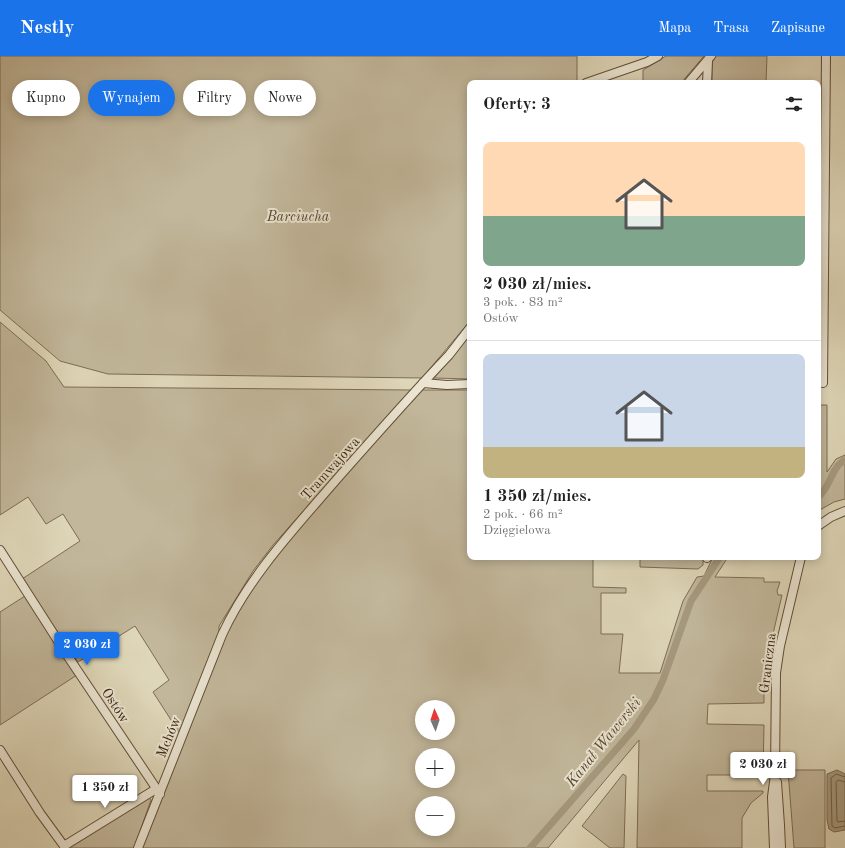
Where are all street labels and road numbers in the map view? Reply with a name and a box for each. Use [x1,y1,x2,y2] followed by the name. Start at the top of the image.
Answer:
[299,434,363,503] street label: Tramwajowa
[757,632,779,694] street label: Graniczna
[99,686,132,726] street label: Ostów
[154,715,184,760] street label: Mchów

